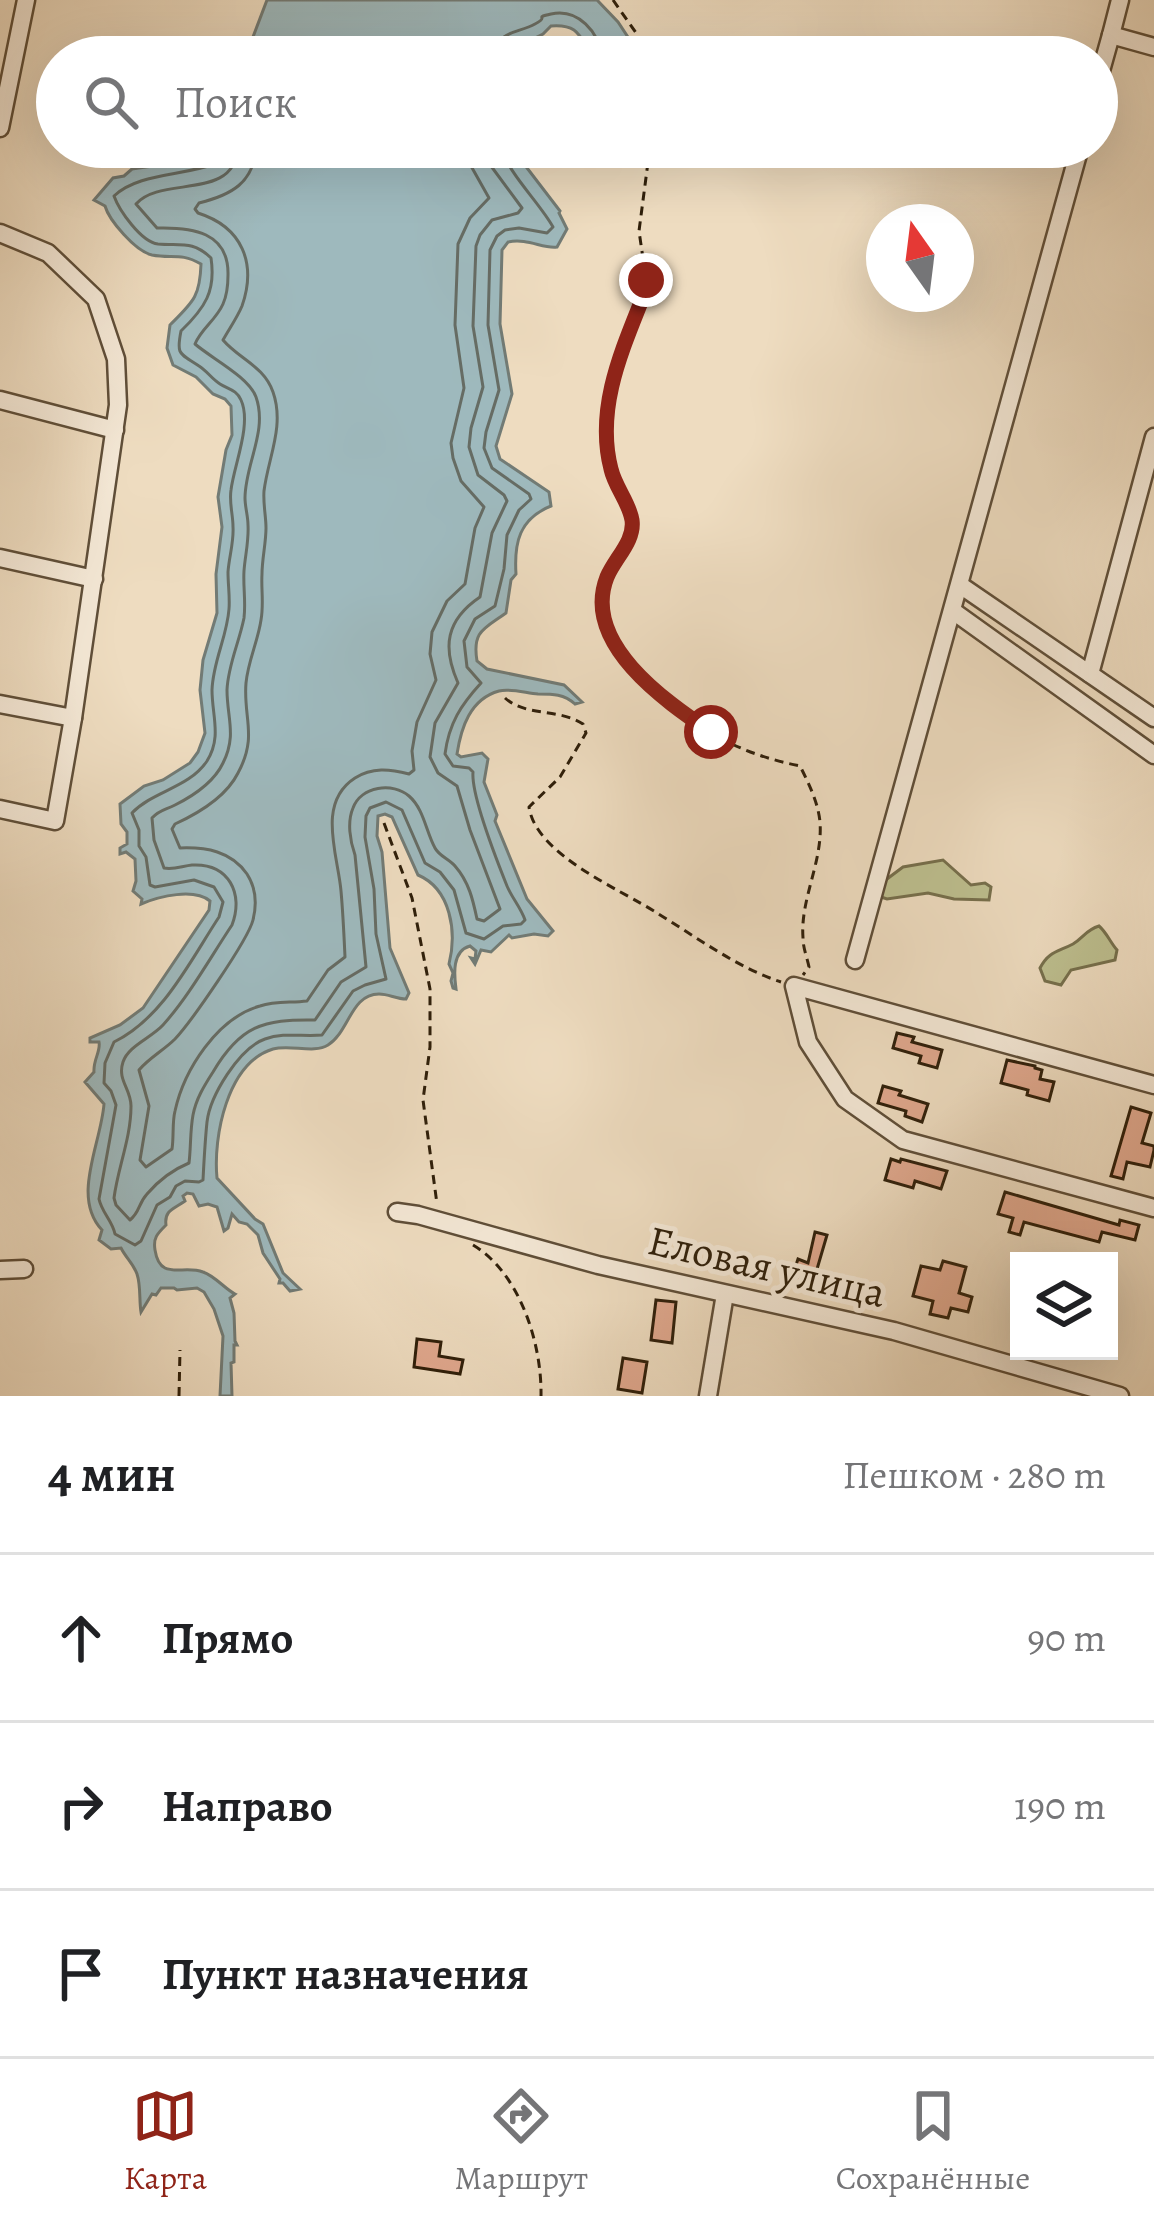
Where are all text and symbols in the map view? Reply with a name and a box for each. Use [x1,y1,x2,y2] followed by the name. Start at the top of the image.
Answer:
[36,36,1118,168] search box
[78,69,144,135] icon: search
[174,71,297,133] text: Поиск
[866,204,974,312] north arrow
[619,253,673,307] route end
[684,705,738,759] route start
[643,1211,892,1321] street label: Еловая улица
[1010,1252,1118,1360] map controls
[1010,1252,1118,1360] button: layers
[48,1439,176,1509] text: 4 мин
[843,1448,1106,1501] text: Пешком · 280 m
[48,1605,114,1671] icon: ahead
[162,1607,293,1669] text: Прямо
[1027,1611,1106,1664] text: 90 m
[48,1773,114,1839] icon: right
[162,1775,333,1837] text: Направо
[1014,1779,1106,1832] text: 190 m
[48,1941,114,2007] icon: arrive
[162,1943,529,2005] text: Пункт назначения
[124,2083,207,2200] tab: Карта
[454,2083,588,2200] tab: Маршрут
[836,2083,1030,2200] tab: Сохранённые

